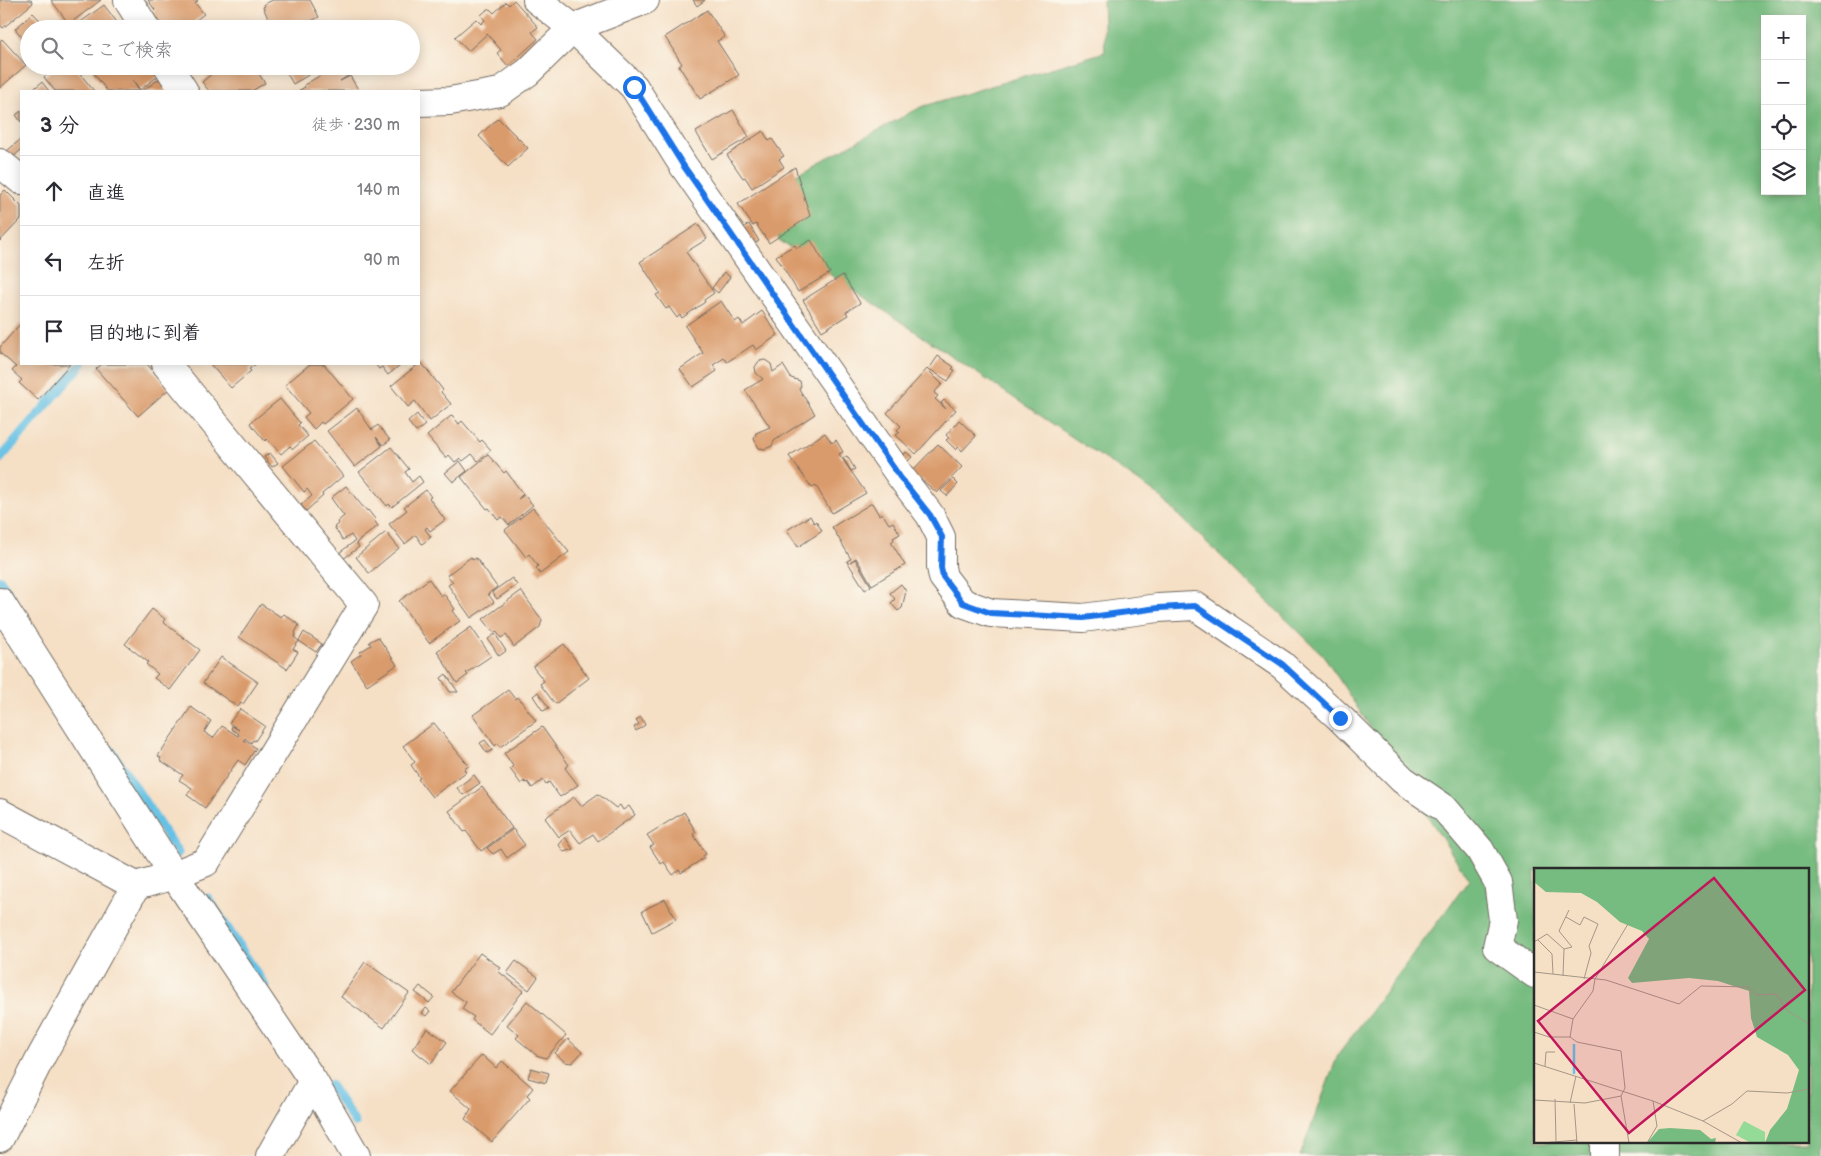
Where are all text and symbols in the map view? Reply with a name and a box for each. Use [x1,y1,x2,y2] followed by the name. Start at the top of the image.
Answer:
[1761,15,1806,195] map controls
[1761,15,1806,60] button: +
[20,20,420,75] search box
[38,34,66,62] icon: search
[78,39,173,62] text: ここで検索
[1761,60,1806,105] button: −
[623,76,646,99] route start
[1761,105,1806,150] button: locate
[40,113,79,138] text: 3 分
[312,116,400,135] text: 徒歩 · 230 m
[1761,150,1806,195] button: layers
[40,177,68,205] icon: ahead
[357,181,400,200] text: 140 m
[87,182,125,205] text: 直進
[40,247,68,275] icon: left
[364,251,400,270] text: 90 m
[87,252,125,275] text: 左折
[40,317,68,345] icon: arrive
[87,322,201,345] text: 目的地に到着
[1329,707,1352,730] route end
[1534,868,1808,1144] inset map

